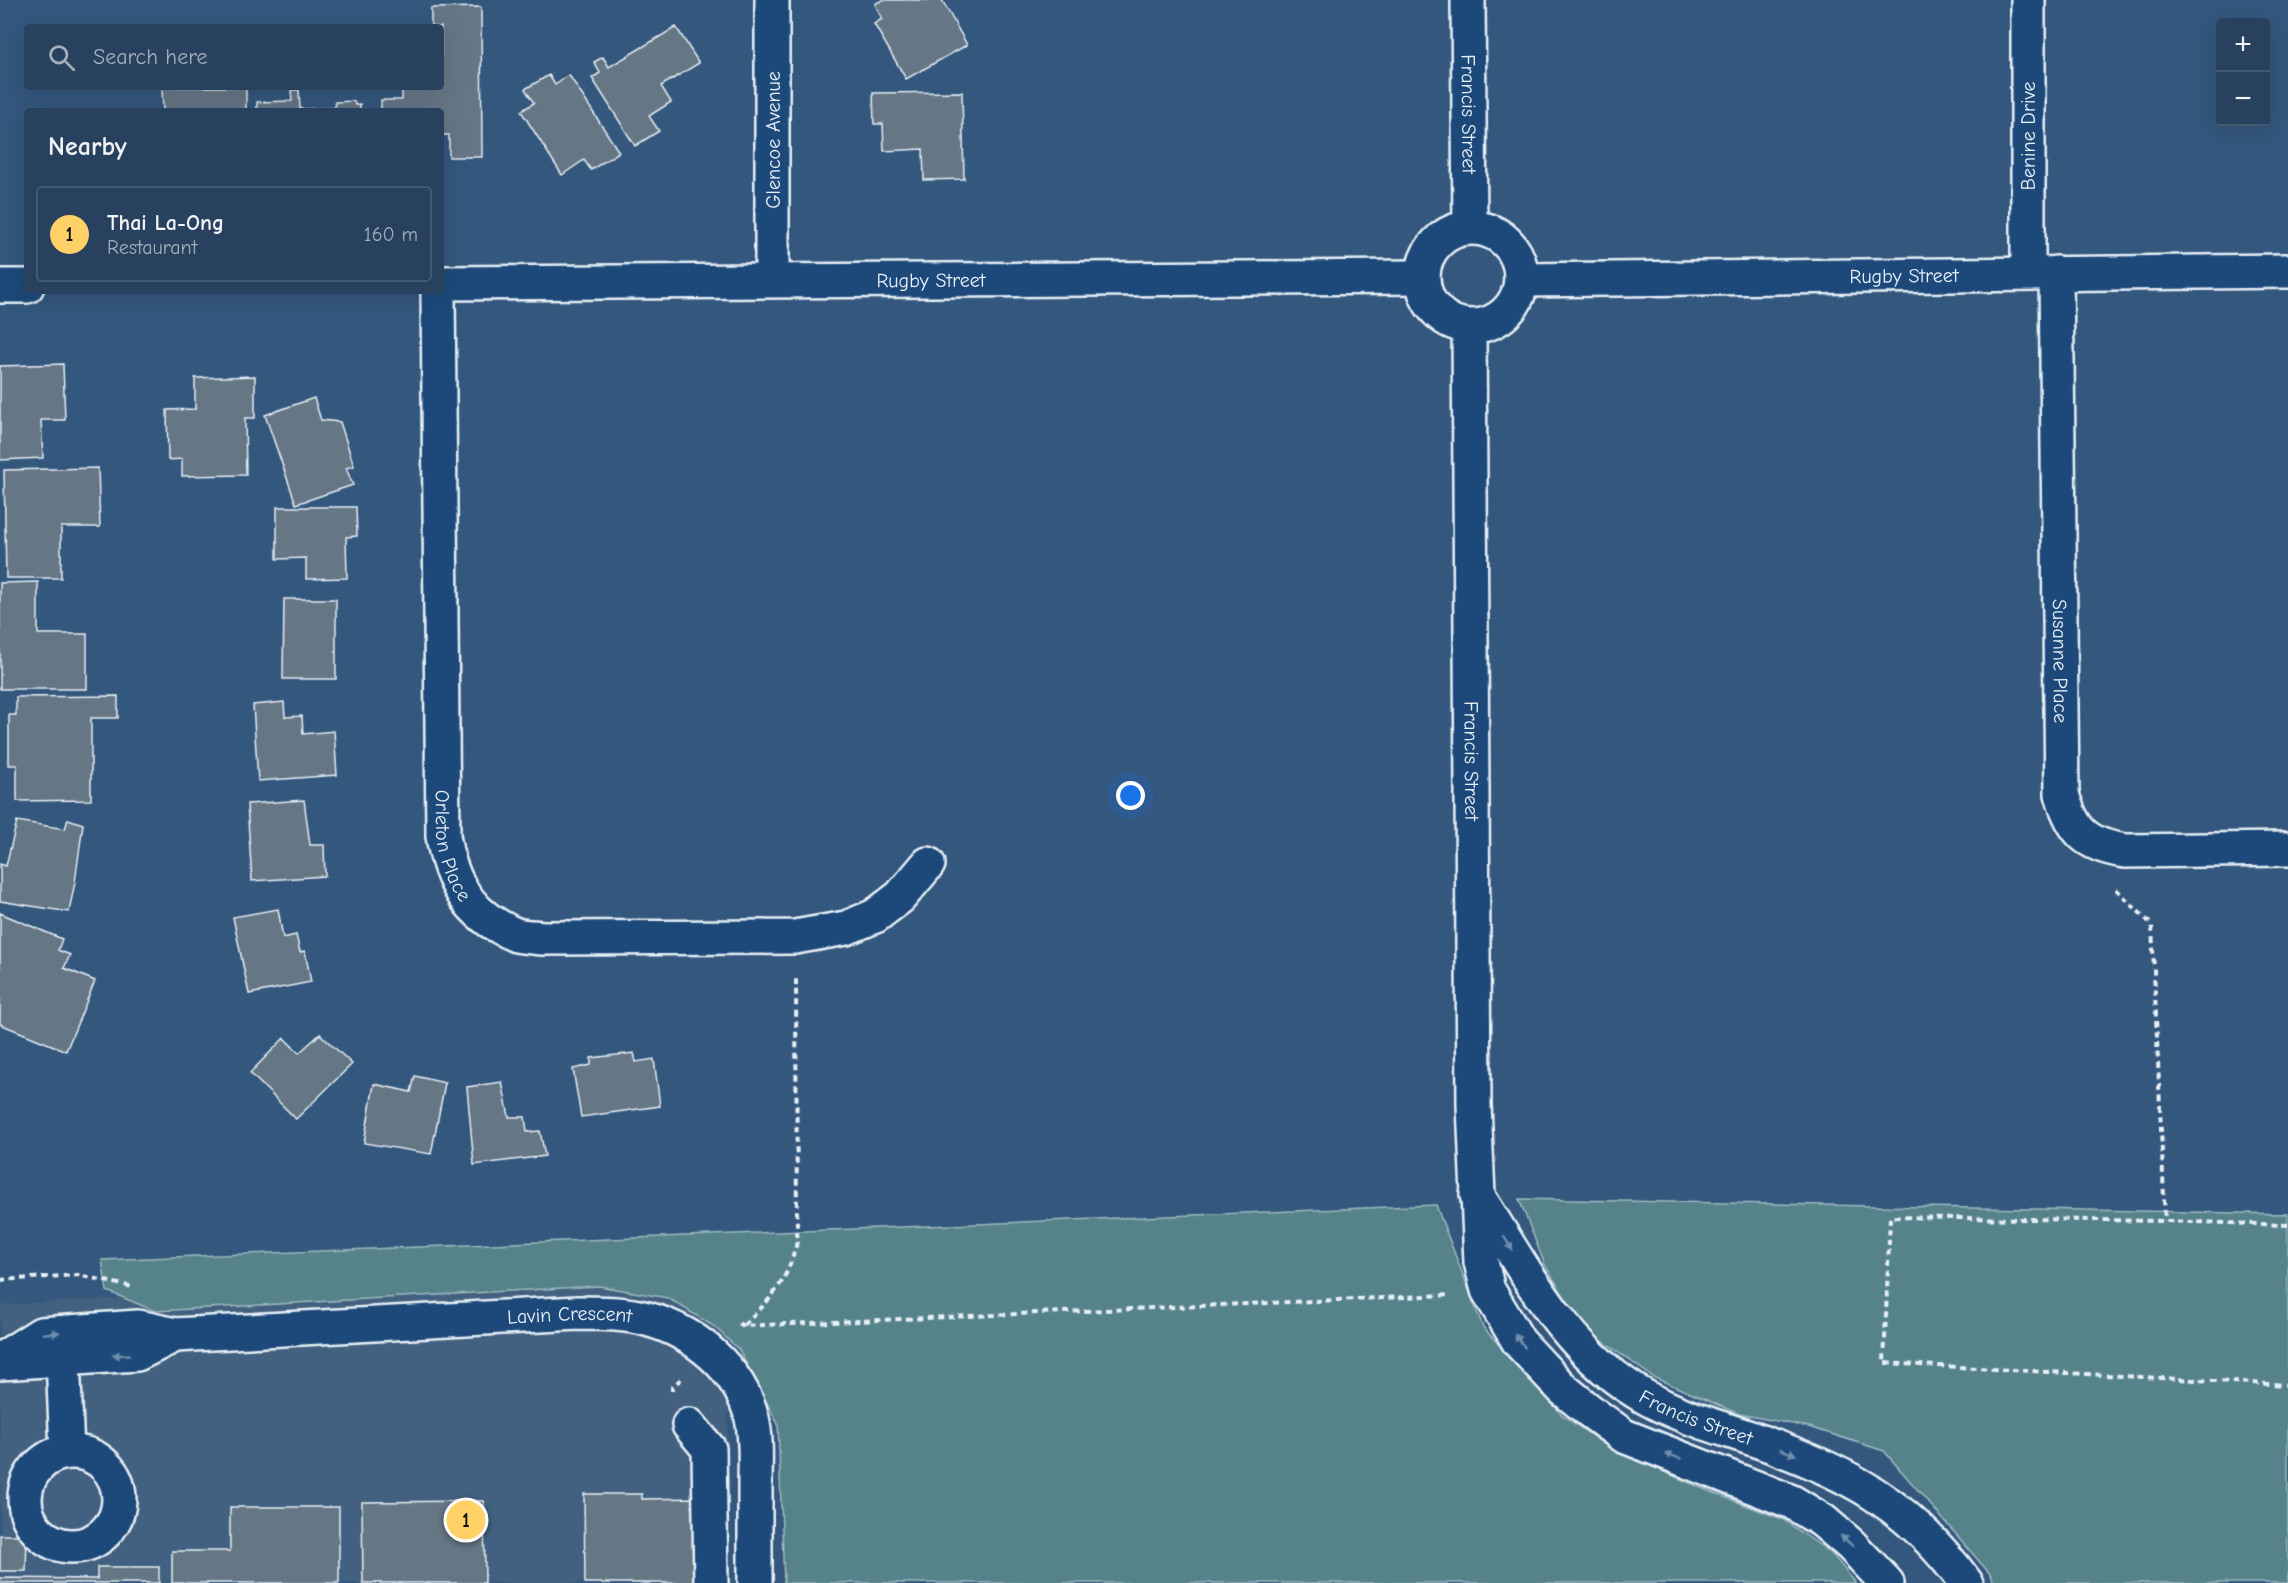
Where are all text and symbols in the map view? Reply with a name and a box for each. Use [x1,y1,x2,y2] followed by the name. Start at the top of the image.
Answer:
[2216,18,2270,126] map controls
[2216,18,2270,72] button: +
[24,24,444,90] search box
[45,41,78,74] icon: search
[93,44,208,70] text: Search here
[1457,54,1481,175] street label: Francis Street
[762,71,785,209] street label: Glencoe Avenue
[2216,72,2270,126] button: −
[2017,82,2040,190] street label: Benine Drive
[48,132,127,162] text: Nearby
[107,210,224,236] text: Thai La-Ong
[66,223,73,246] text: 1
[364,223,418,246] text: 160 m
[107,236,197,259] text: Restaurant
[1849,263,1960,288] street label: Rugby Street
[876,268,987,292] street label: Rugby Street
[2048,599,2073,723] street label: Susanne Place
[1460,701,1484,822] street label: Francis Street
[1116,781,1145,810] your location
[431,790,477,906] street label: Orleton Place
[1502,1234,1513,1251] one-way arrow
[507,1301,635,1328] street label: Lavin Crescent
[42,1328,61,1338] one-way arrow
[1514,1333,1526,1348] one-way arrow
[112,1350,131,1359] one-way arrow
[1635,1385,1757,1450] street label: Francis Street
[1780,1448,1798,1458] one-way arrow
[1664,1450,1682,1460] one-way arrow
[446,1498,486,1543] pin: 1
[1840,1535,1855,1548] one-way arrow

